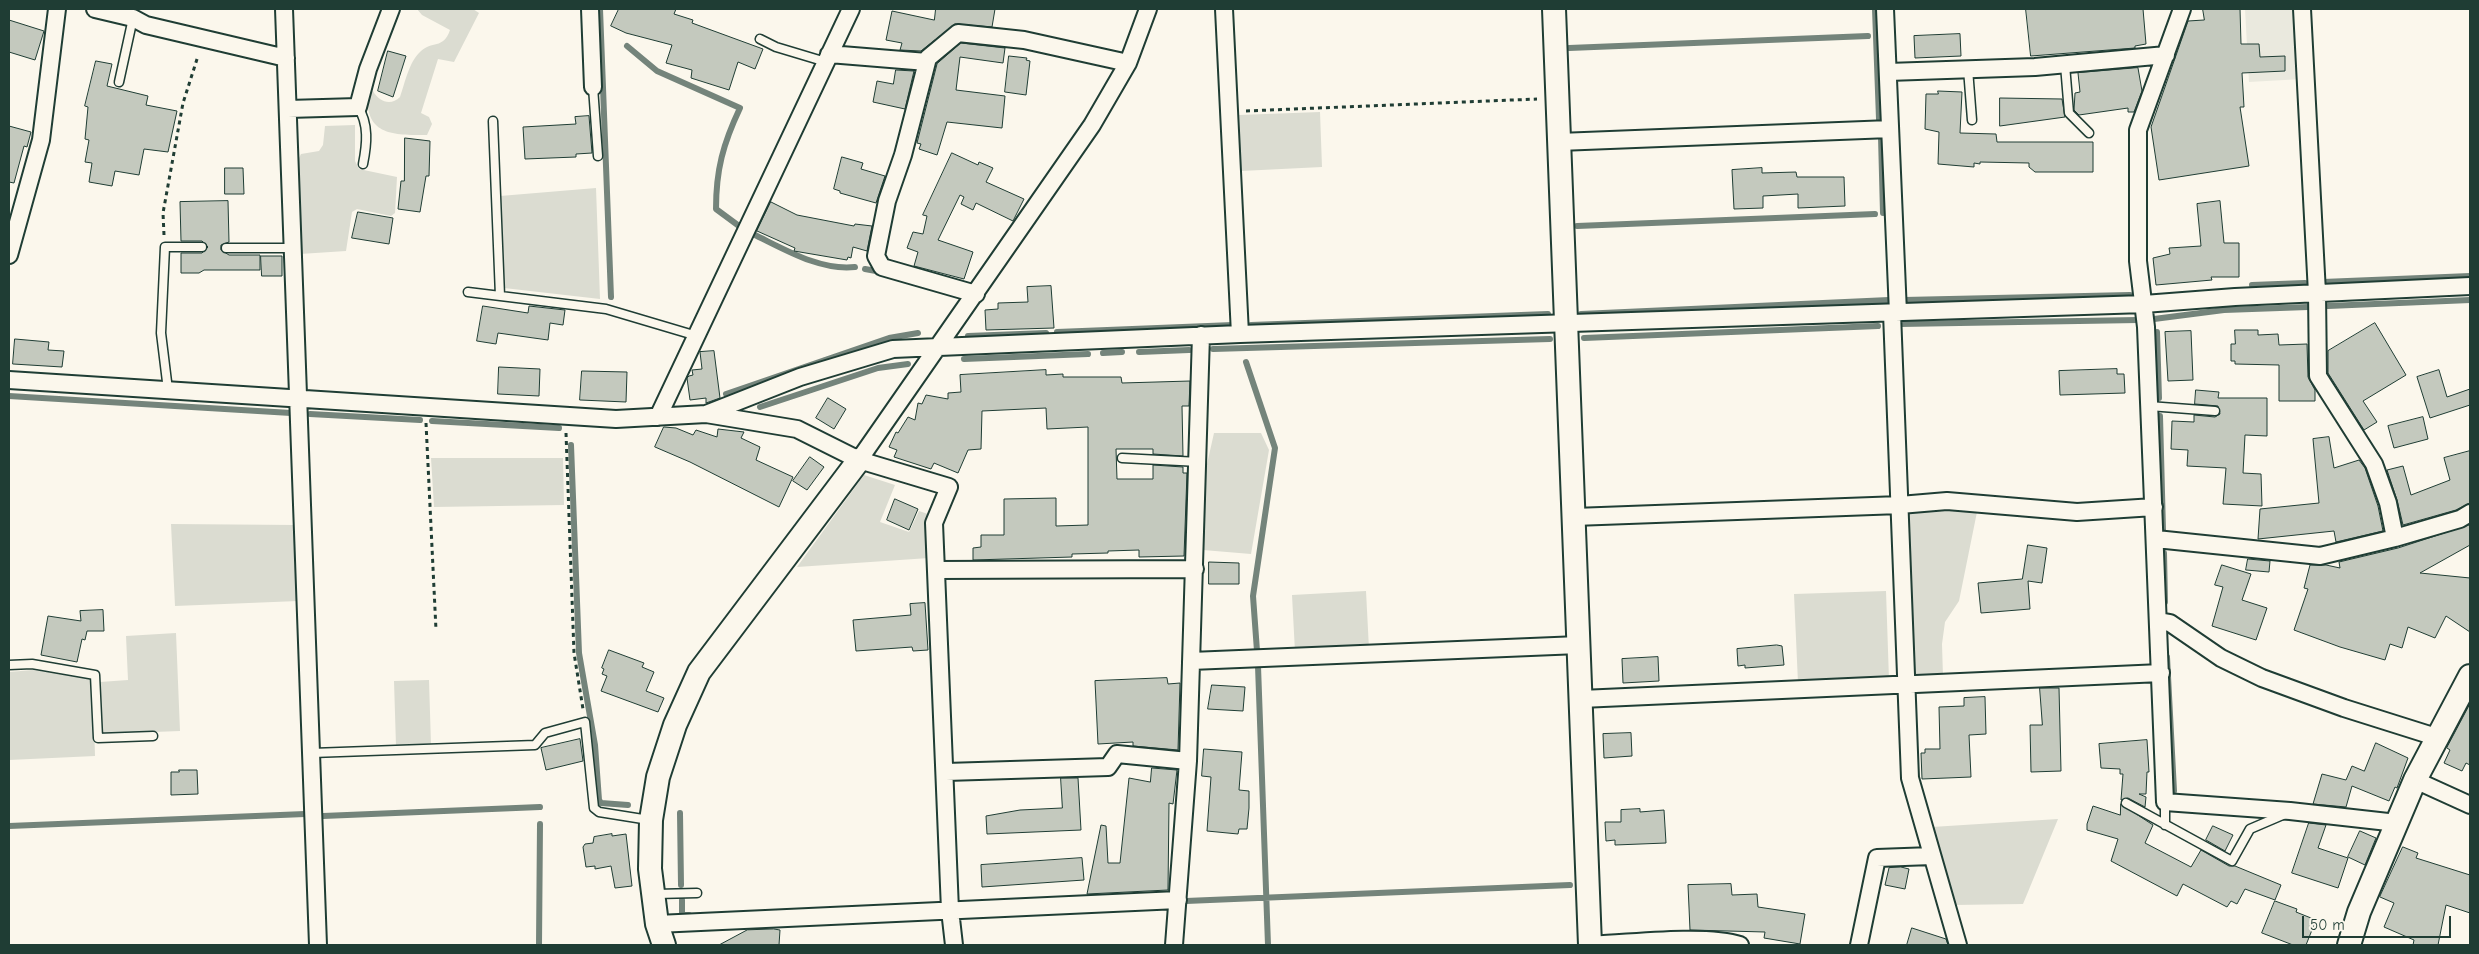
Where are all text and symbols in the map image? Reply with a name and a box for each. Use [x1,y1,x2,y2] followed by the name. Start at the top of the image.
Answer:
[2304,906,2453,938] scale bar
[2310,916,2345,934] text: 50 m

